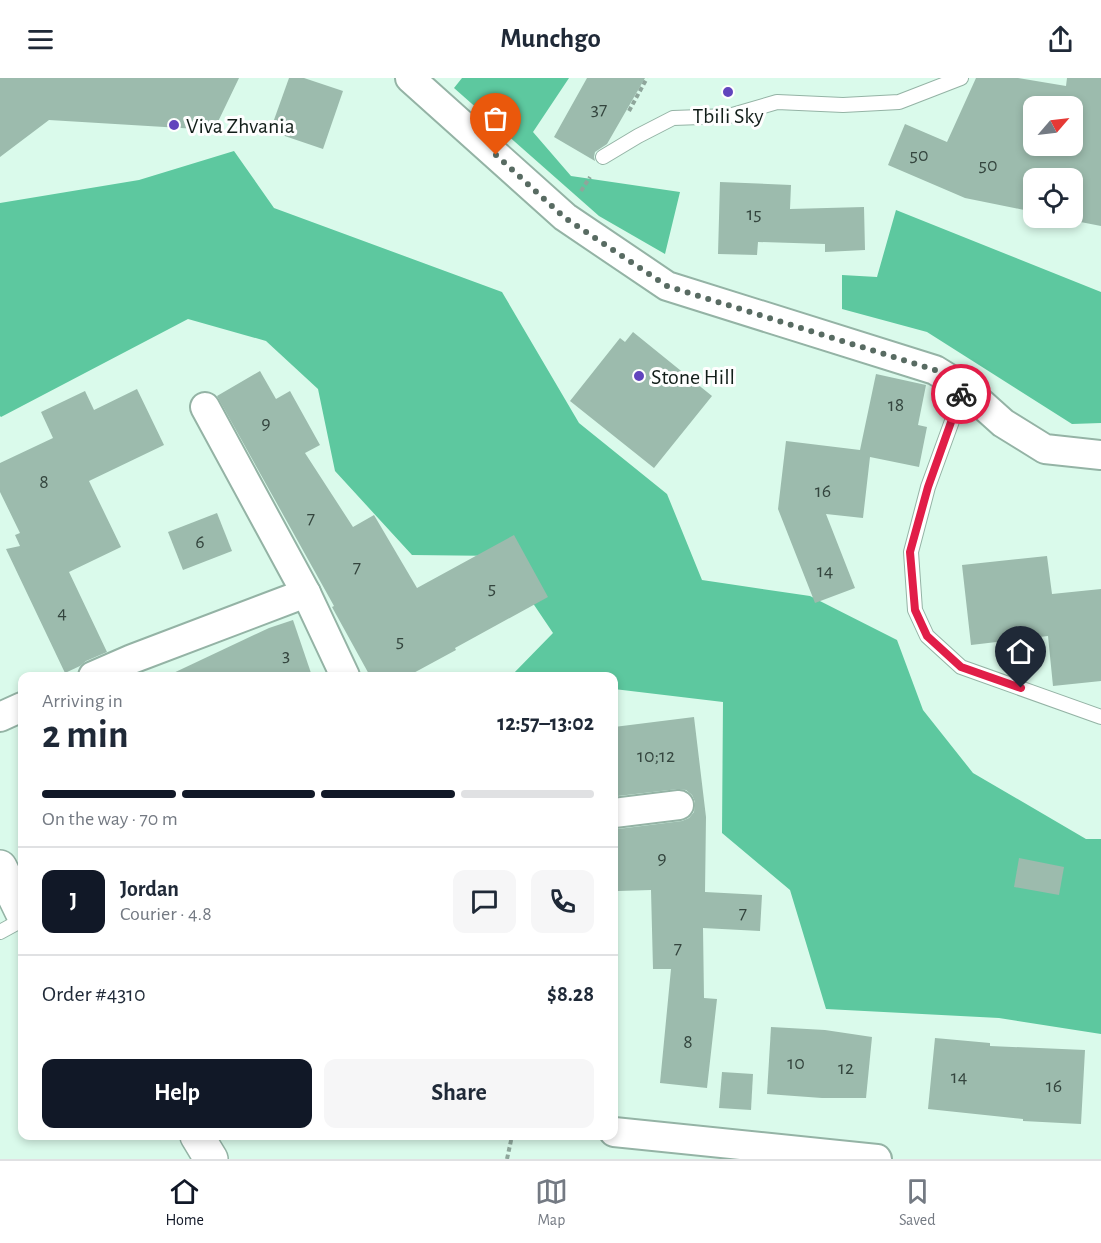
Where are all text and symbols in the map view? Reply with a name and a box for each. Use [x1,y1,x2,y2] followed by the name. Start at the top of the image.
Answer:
[24,23,57,56] icon: menu
[1044,23,1077,56] icon: share
[500,25,601,52] text: Munchgo
[721,85,735,99] marker: Tbili Sky
[470,93,521,155] pin
[1023,96,1083,156] north arrow
[1023,96,1083,228] map controls
[591,99,607,119] house number: 37
[479,102,512,135] icon: bag
[692,105,764,127] place label: Tbili Sky
[186,115,295,137] place label: Viva Zhvania
[167,118,181,132] marker: Viva Zhvania
[910,145,928,165] house number: 50
[979,155,997,175] house number: 50
[1023,168,1083,228] button: locate
[746,204,762,224] house number: 15
[931,364,991,424] courier
[651,366,735,388] place label: Stone Hill
[632,369,646,383] marker: Stone Hill
[945,378,978,411] icon: bike
[888,395,904,415] house number: 18
[261,413,271,433] house number: 9
[39,472,49,492] house number: 8
[815,481,831,501] house number: 16
[307,508,315,528] house number: 7
[195,532,205,552] house number: 6
[353,557,361,577] house number: 7
[817,561,833,581] house number: 14
[488,578,496,598] house number: 5
[57,603,67,623] house number: 4
[995,626,1046,688] pin
[396,631,404,651] house number: 5
[1004,635,1037,668] icon: home
[282,645,290,665] house number: 3
[42,691,123,711] text: Arriving in
[497,712,594,734] text: 12:57–13:02
[42,716,129,755] text: 2 min
[637,746,675,766] house number: 10;12
[42,809,178,829] text: On the way · 70 m
[657,848,667,868] house number: 9
[453,870,516,933] button: chat
[531,870,594,933] button: phone
[120,878,179,900] text: Jordan
[70,890,77,912] text: J
[739,903,747,923] house number: 7
[120,904,212,924] text: Courier · 4.8
[674,938,682,958] house number: 7
[42,983,146,1005] text: Order #4310
[547,983,594,1005] text: $8.28
[683,1032,693,1052] house number: 8
[787,1053,805,1073] house number: 10
[838,1058,854,1078] house number: 12
[42,1059,312,1128] button: Help
[324,1059,594,1128] button: Share
[951,1067,967,1087] house number: 14
[1046,1076,1062,1096] house number: 16
[165,1175,204,1230] tab: Home
[535,1175,568,1230] tab: Map
[899,1175,936,1230] tab: Saved

